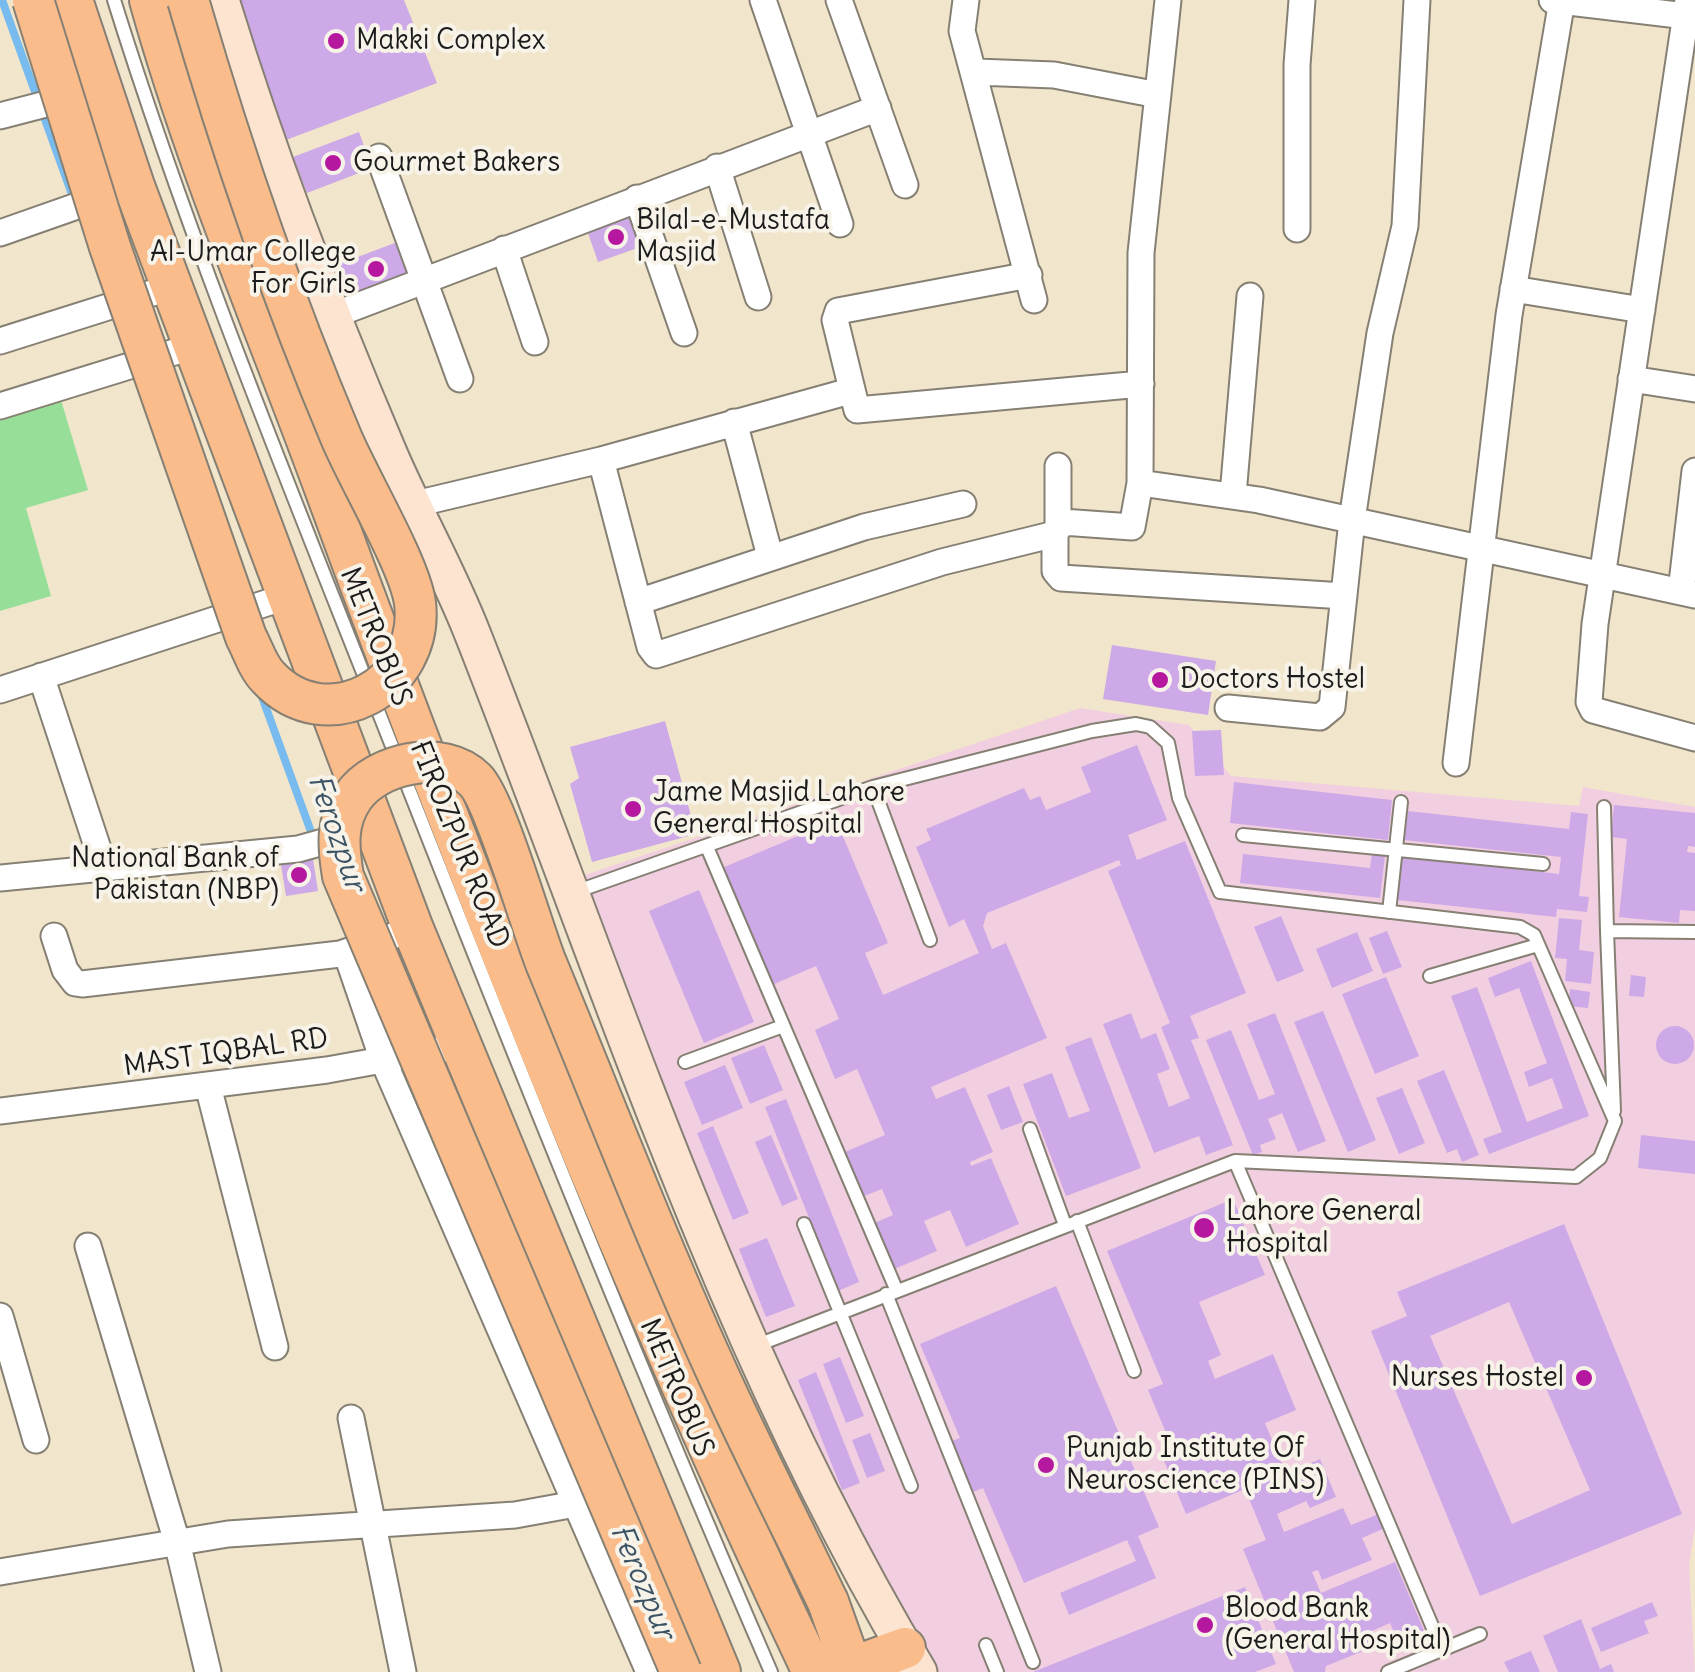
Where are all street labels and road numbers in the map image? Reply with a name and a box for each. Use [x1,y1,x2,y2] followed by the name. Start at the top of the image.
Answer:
[332,563,418,711] street label: METROBUS
[402,736,516,954] street label: FIROZPUR ROAD
[122,1022,330,1084] street label: MAST IQBAL RD
[632,1314,720,1462] street label: METROBUS

